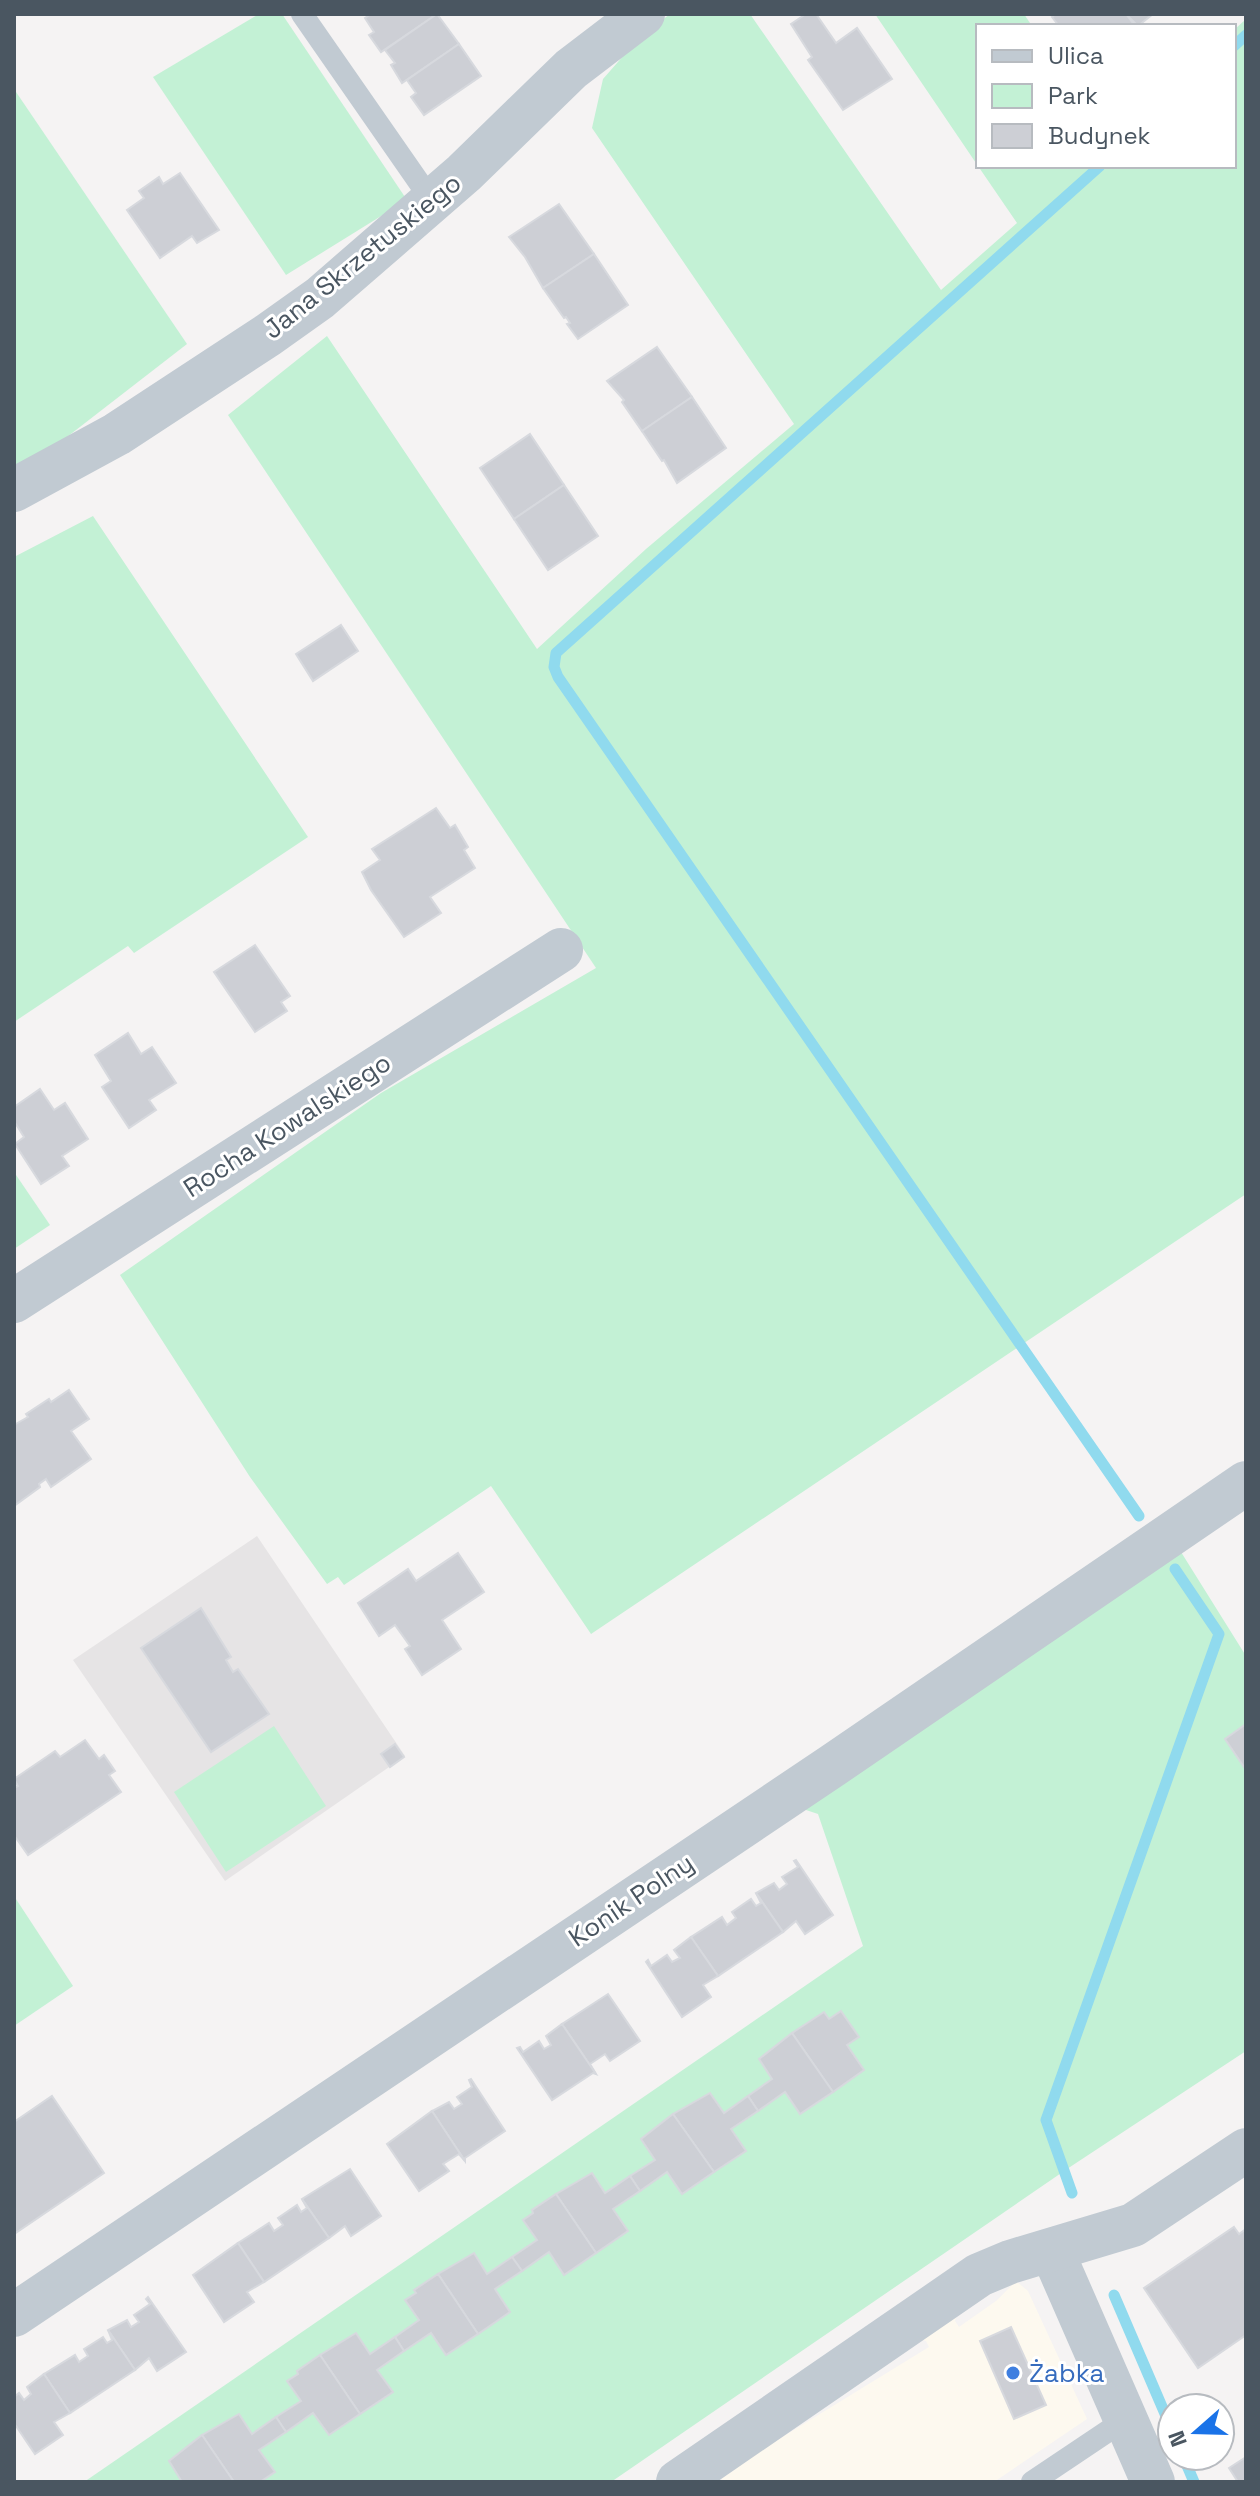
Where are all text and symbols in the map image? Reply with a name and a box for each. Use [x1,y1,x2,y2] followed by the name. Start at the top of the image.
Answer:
[976,24,1236,168] legend
[1048,40,1104,71] text: Ulica
[1048,80,1098,111] text: Park
[1048,120,1151,151] text: Budynek
[256,166,468,346] street label: Jana Skrzetuskiego
[177,1045,397,1205] street label: Rocha Kowalskiego
[562,1846,700,1954] street label: Konik Polny
[1029,2356,1104,2390] place label: Żabka
[1004,2364,1022,2382] marker: Żabka
[1156,2392,1236,2472] north arrow
[1162,2427,1193,2451] text: N

